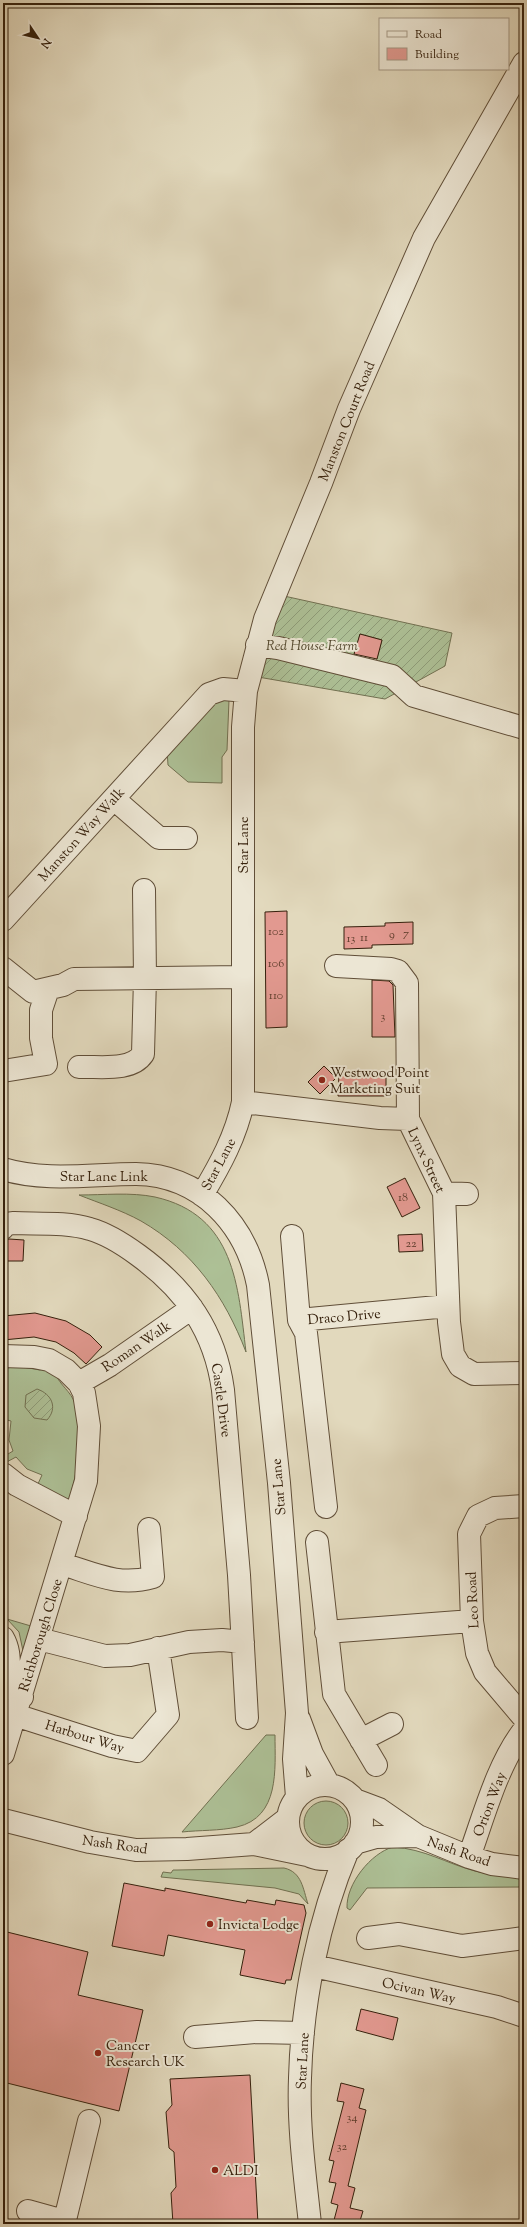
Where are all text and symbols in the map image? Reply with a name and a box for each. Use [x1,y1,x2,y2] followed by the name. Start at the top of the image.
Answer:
[18,18,58,58] north arrow
[379,18,509,70] legend
[415,26,442,44] text: Road
[36,34,55,52] text: N
[415,46,459,64] text: Building
[315,359,381,485] street label: Manston Court Road
[266,637,358,657] park label: Red House Farm
[35,784,131,887] street label: Manston Way Walk
[235,816,255,874] street label: Star Lane
[268,923,284,941] house number: 102
[403,925,409,943] house number: 7
[389,926,395,944] house number: 9
[360,929,368,947] house number: 11
[347,930,356,948] house number: 13
[268,955,284,973] house number: 106
[269,987,283,1005] house number: 110
[381,1008,386,1026] house number: 3
[330,1064,429,1100] place label: Westwood Point Marketing Suit
[317,1075,327,1085] marker: Westwood Point Marketing Suit
[401,1125,449,1197] street label: Lynx Street
[198,1135,242,1195] street label: Star Lane
[60,1168,149,1188] street label: Star Lane Link
[398,1189,408,1207] house number: 18
[405,1235,417,1253] house number: 22
[307,1305,382,1331] street label: Draco Drive
[99,1317,176,1378] street label: Roman Walk
[205,1362,235,1439] street label: Castle Drive
[268,1457,292,1516] street label: Star Lane
[463,1571,485,1629] street label: Leo Road
[15,1577,69,1695] street label: Richborough Close
[42,1716,127,1759] street label: Harbour Way
[469,1769,512,1840] street label: Orion Way
[81,1832,149,1860] street label: Nash Road
[424,1833,493,1873] street label: Nash Road
[218,1916,299,1936] place label: Invicta Lodge
[205,1919,215,1929] marker: Invicta Lodge
[380,1974,457,2010] street label: Ocivan Way
[293,2032,315,2090] street label: Star Lane
[106,2037,185,2073] place label: Cancer Research UK
[93,2048,103,2058] marker: Cancer Research UK
[347,2109,357,2127] house number: 34
[337,2138,348,2156] house number: 32
[223,2162,259,2182] place label: ALDI
[210,2165,220,2175] marker: ALDI

